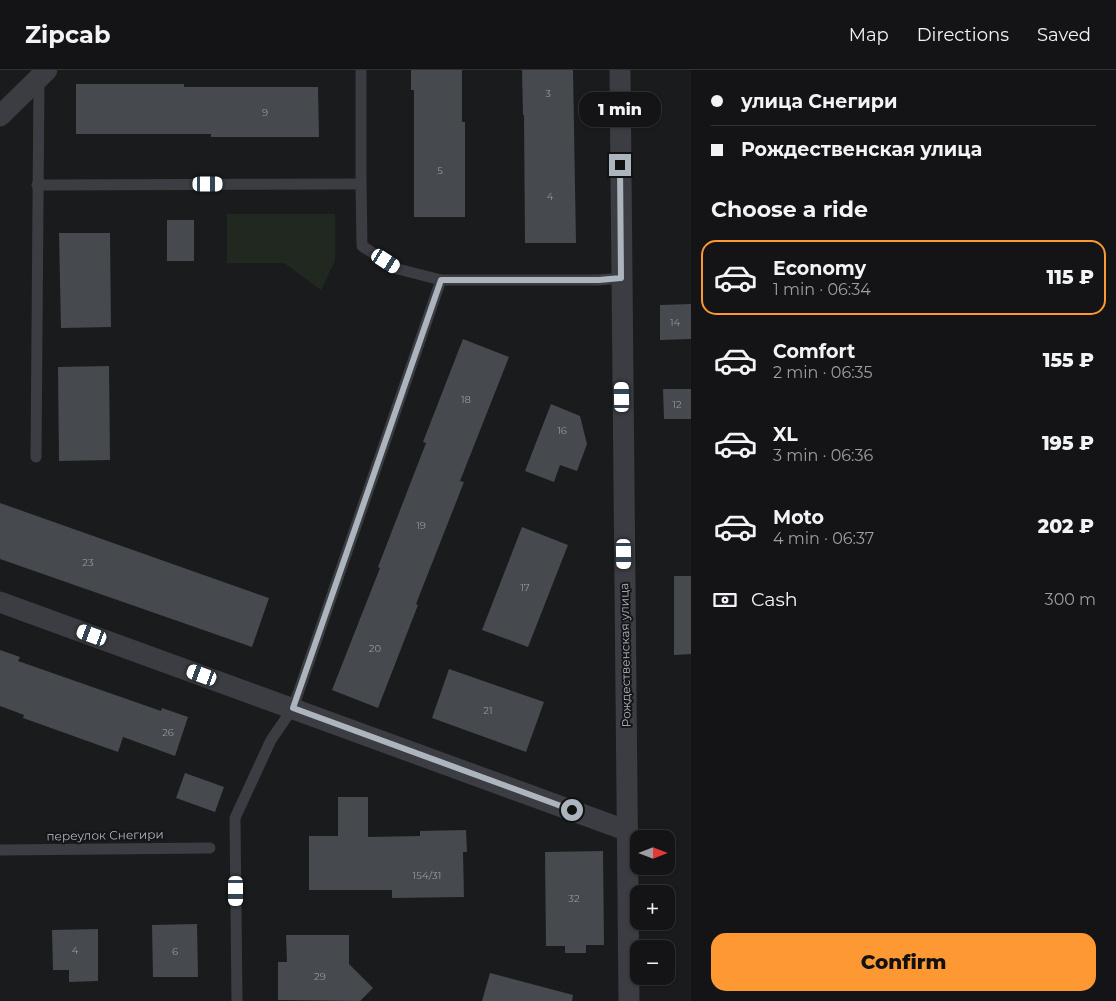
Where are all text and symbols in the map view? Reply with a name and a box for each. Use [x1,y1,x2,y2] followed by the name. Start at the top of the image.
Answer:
[25,20,110,49] text: Zipcab
[849,24,889,46] text: Map
[917,24,1009,46] text: Directions
[1037,24,1091,46] text: Saved
[545,87,551,100] house number: 3
[741,90,897,113] text: улица Снегири
[579,92,661,128] callout: 1 min
[598,100,642,119] text: 1 min
[262,106,268,119] house number: 9
[741,138,982,161] text: Рождественская улица
[609,154,631,176] route end
[437,164,443,177] house number: 5
[193,177,223,192] car
[547,190,554,203] house number: 4
[711,196,868,223] text: Choose a ride
[369,247,402,275] car
[713,255,758,300] icon: car
[773,257,866,280] text: Economy
[1047,266,1094,289] text: 115 ₽
[773,280,871,299] text: 1 min · 06:34
[670,316,680,329] house number: 14
[713,338,758,383] icon: car
[773,340,855,363] text: Comfort
[1043,349,1094,372] text: 155 ₽
[773,363,872,382] text: 2 min · 06:35
[614,382,629,412] car
[461,393,471,406] house number: 18
[672,398,682,411] house number: 12
[713,421,758,466] icon: car
[773,423,798,446] text: XL
[557,424,567,437] house number: 16
[1042,432,1094,455] text: 195 ₽
[773,446,873,465] text: 3 min · 06:36
[713,504,758,549] icon: car
[773,506,824,529] text: Moto
[1038,515,1094,538] text: 202 ₽
[416,519,426,532] house number: 19
[773,529,874,548] text: 4 min · 06:37
[616,539,631,569] car
[82,556,94,569] house number: 23
[520,581,530,594] house number: 17
[616,583,634,727] street label: Рождественская улица
[711,586,739,614] icon: cash
[751,588,798,611] text: Cash
[1045,590,1096,609] text: 300 m
[75,623,108,647] car
[369,642,382,655] house number: 20
[185,663,218,687] car
[483,704,493,717] house number: 21
[162,726,174,739] house number: 26
[561,799,583,821] route start
[46,826,164,844] street label: переулок Снегири
[630,830,675,875] north arrow
[630,830,675,985] map controls
[413,869,441,882] house number: 154/31
[228,876,243,906] car
[630,885,675,930] button: +
[568,892,580,905] house number: 32
[711,933,1096,991] button: Confirm
[630,940,675,985] button: −
[72,944,79,957] house number: 4
[172,945,178,958] house number: 6
[314,970,326,983] house number: 29

